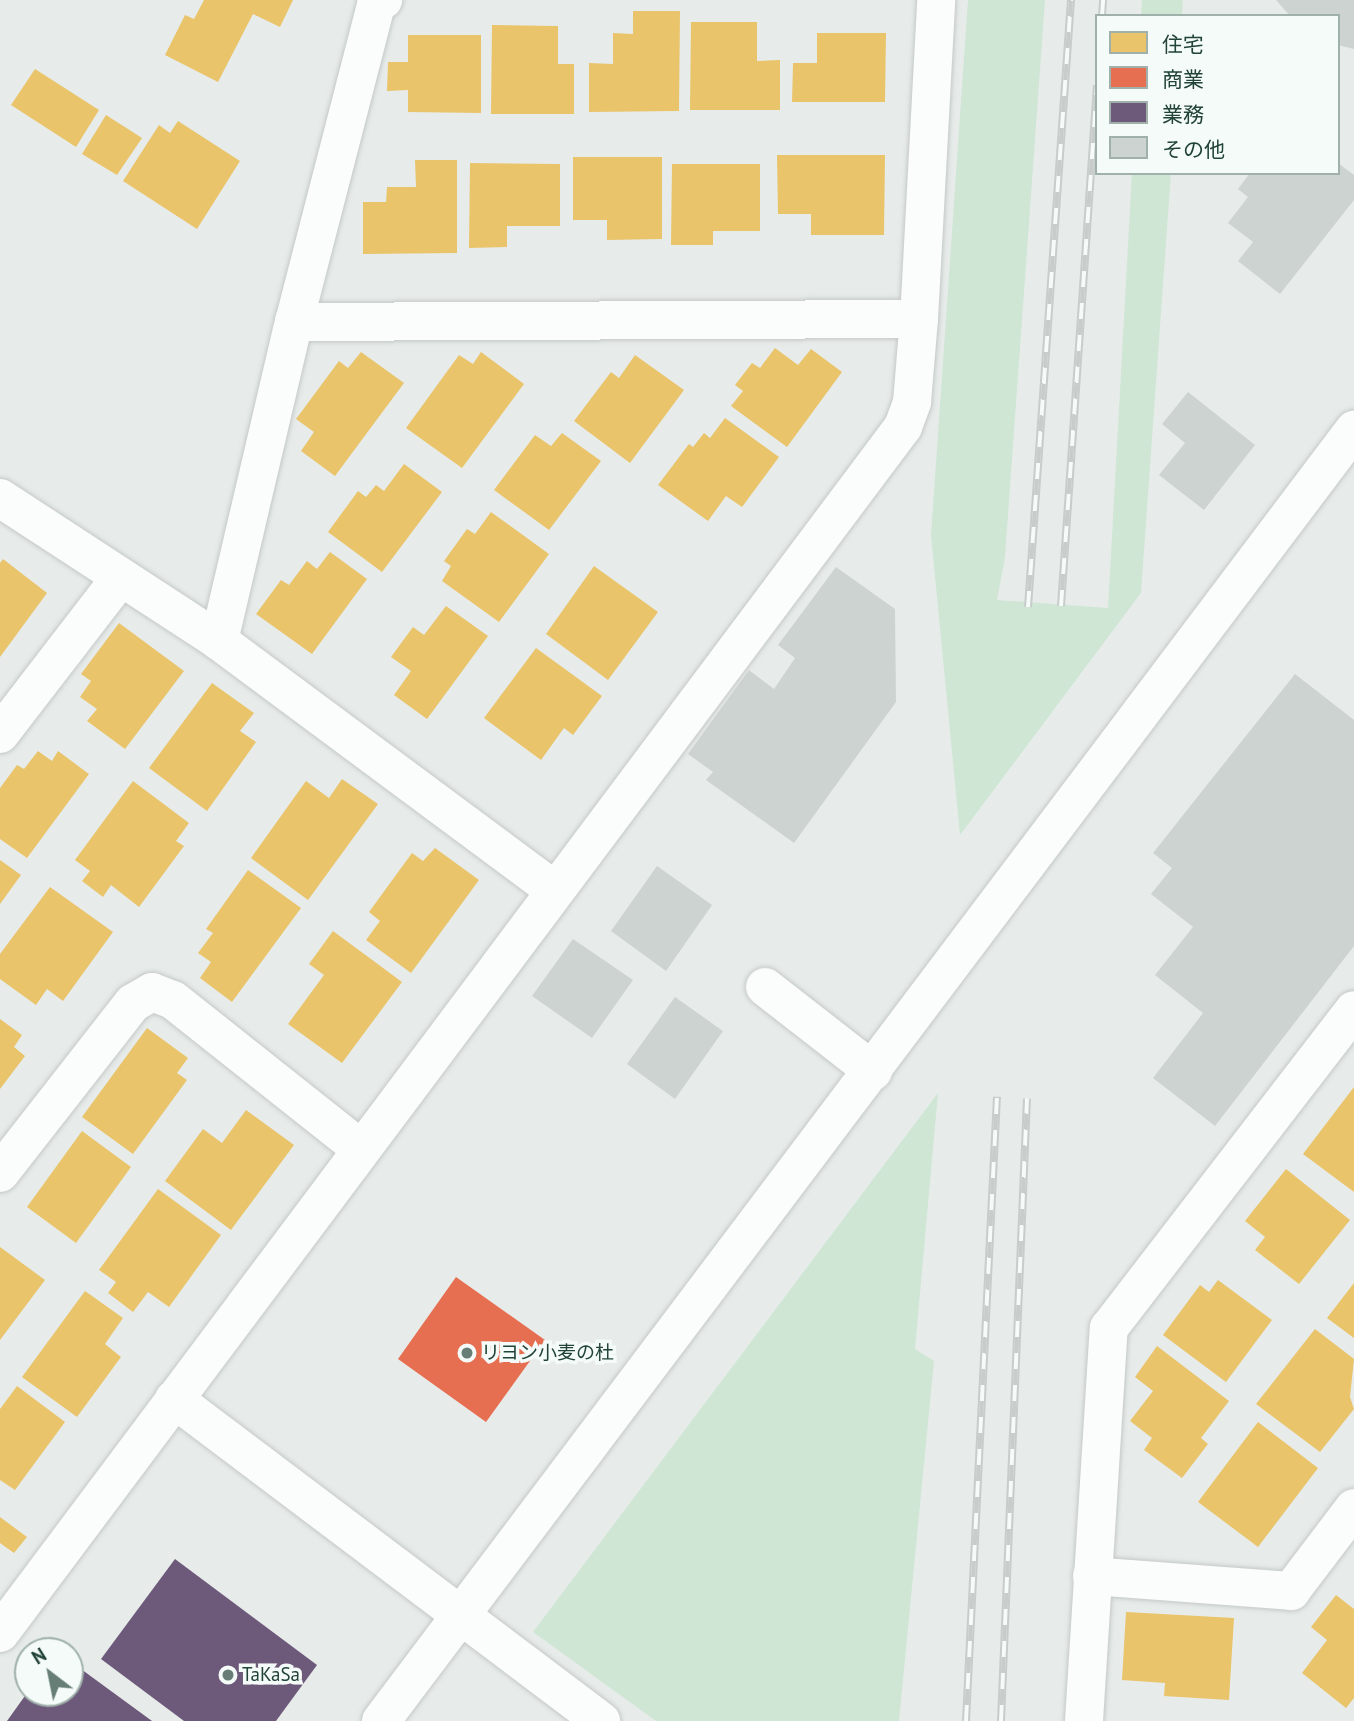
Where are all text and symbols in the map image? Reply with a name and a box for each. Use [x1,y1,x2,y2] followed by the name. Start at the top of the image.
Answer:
[1095,14,1340,175] legend
[1162,31,1204,58] text: 住宅
[1162,66,1204,93] text: 商業
[1162,101,1204,128] text: 業務
[1162,136,1225,163] text: その他
[481,1342,614,1364] place label: リヨン小麦の杜
[459,1345,475,1361] marker: リヨン小麦の杜
[14,1637,84,1707] north arrow
[27,1642,51,1669] text: N
[242,1664,300,1686] place label: TaKaSa
[220,1667,236,1683] marker: TaKaSa

